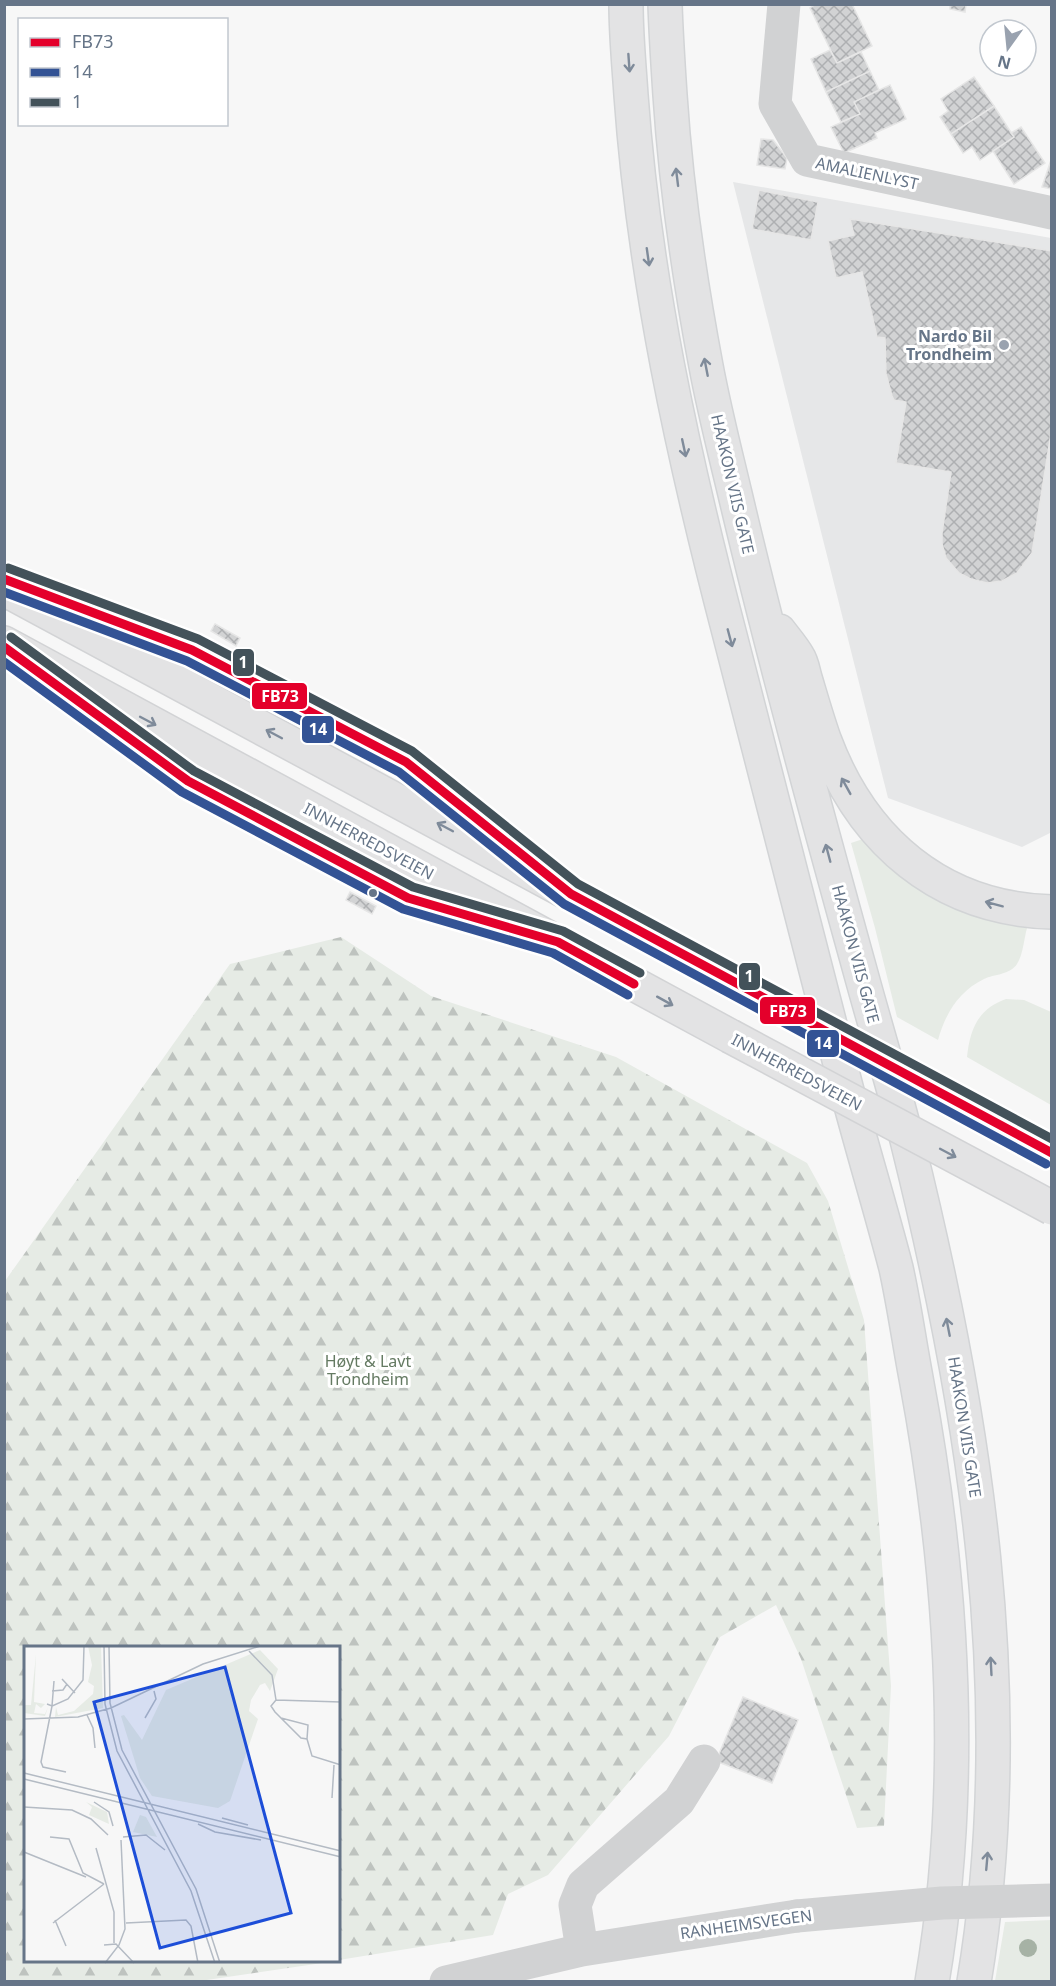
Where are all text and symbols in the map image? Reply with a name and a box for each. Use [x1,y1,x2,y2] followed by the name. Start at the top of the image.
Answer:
[18,18,228,126] legend
[978,18,1038,78] north arrow
[72,29,114,53] text: FB73
[995,50,1013,75] text: N
[623,52,634,72] one-way arrow
[72,59,93,83] text: 14
[72,89,82,113] text: 1
[814,151,920,195] street label: AMALIENLYST
[671,167,682,187] one-way arrow
[643,246,654,266] one-way arrow
[906,325,992,365] place label: Nardo Bil Trondheim
[997,338,1011,352] marker: Nardo Bil Trondheim
[700,357,711,377] one-way arrow
[706,412,760,556] street label: HAAKON VIIS GATE
[679,438,690,458] one-way arrow
[725,628,737,647] one-way arrow
[232,648,255,677] line badge: 1
[238,651,248,673] text: 1
[251,682,308,710] line badge: FB73
[261,685,299,707] text: FB73
[139,715,156,727] one-way arrow
[301,715,335,744] line badge: 14
[309,718,327,740] text: 14
[265,728,283,739] one-way arrow
[840,778,852,795] one-way arrow
[300,797,438,885] street label: INNHERREDSVEIEN
[437,821,455,832] one-way arrow
[822,844,834,863] one-way arrow
[827,882,885,1026] street label: HAAKON VIIS GATE
[367,887,379,899] unlabelled marker
[985,898,1004,909] one-way arrow
[738,962,761,991] line badge: 1
[744,965,754,987] text: 1
[655,996,673,1007] one-way arrow
[759,996,816,1025] line badge: FB73
[769,1000,807,1022] text: FB73
[728,1028,866,1116] street label: INNHERREDSVEIEN
[806,1029,840,1058] line badge: 14
[814,1032,832,1054] text: 14
[939,1148,957,1159] one-way arrow
[942,1318,953,1337] one-way arrow
[325,1350,411,1390] park label: Høyt & Lavt Trondheim
[943,1355,987,1499] street label: HAAKON VIIS GATE
[24,1646,340,1962] inset map
[985,1657,996,1677] one-way arrow
[982,1851,993,1871] one-way arrow
[679,1904,813,1944] street label: RANHEIMSVEGEN

